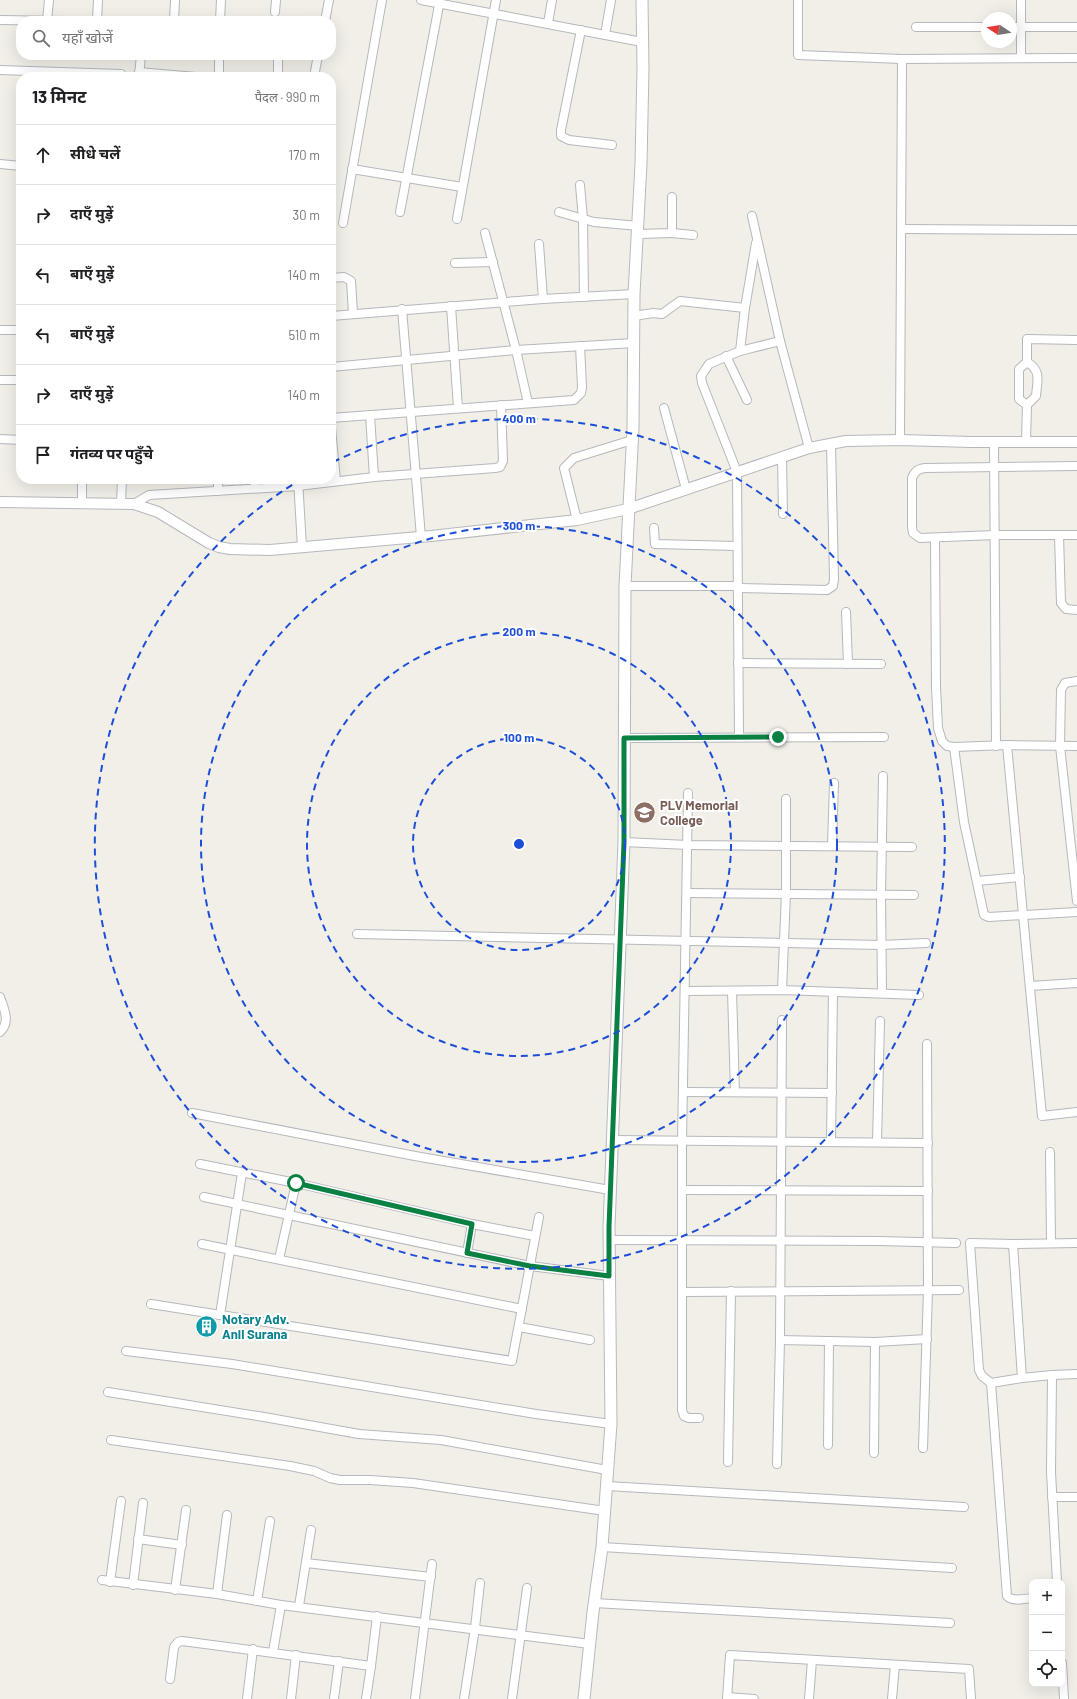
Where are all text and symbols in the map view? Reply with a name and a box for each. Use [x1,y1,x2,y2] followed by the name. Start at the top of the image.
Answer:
[981,12,1017,48] north arrow
[16,16,336,60] search box
[30,27,52,49] icon: search
[62,28,113,46] text: यहाँ खोजें
[32,86,86,106] text: 13 मिनट
[255,89,320,105] text: पैदल · 990 m
[32,144,54,166] icon: ahead
[70,144,120,162] text: सीधे चलें
[289,147,320,163] text: 170 m
[32,204,54,226] icon: right
[70,204,113,222] text: दाएँ मुड़ें
[293,207,320,223] text: 30 m
[32,264,54,286] icon: left
[70,264,114,282] text: बाएँ मुड़ें
[288,267,320,283] text: 140 m
[32,324,54,346] icon: left
[70,324,114,342] text: बाएँ मुड़ें
[288,327,320,343] text: 510 m
[32,384,54,406] icon: right
[70,384,113,402] text: दाएँ मुड़ें
[288,387,320,403] text: 140 m
[502,411,536,425] text: 400 m
[32,444,54,466] icon: arrive
[70,444,153,462] text: गंतव्य पर पहुँचे
[503,518,535,532] text: 300 m
[503,624,535,638] text: 200 m
[769,728,787,746] route end
[504,730,534,744] text: 100 m
[660,797,738,828] place label: PLV Memorial College
[631,799,657,825] school or university icon: PLV Memorial College
[512,837,526,851] centre of rings
[287,1174,305,1192] route start
[222,1311,289,1342] place label: Notary Adv. Anil Surana
[193,1313,219,1339] building icon: Notary Adv. Anil Surana
[1029,1579,1065,1687] map controls
[1029,1579,1065,1615] button: +
[1029,1615,1065,1651] button: −
[1029,1651,1065,1687] button: locate

